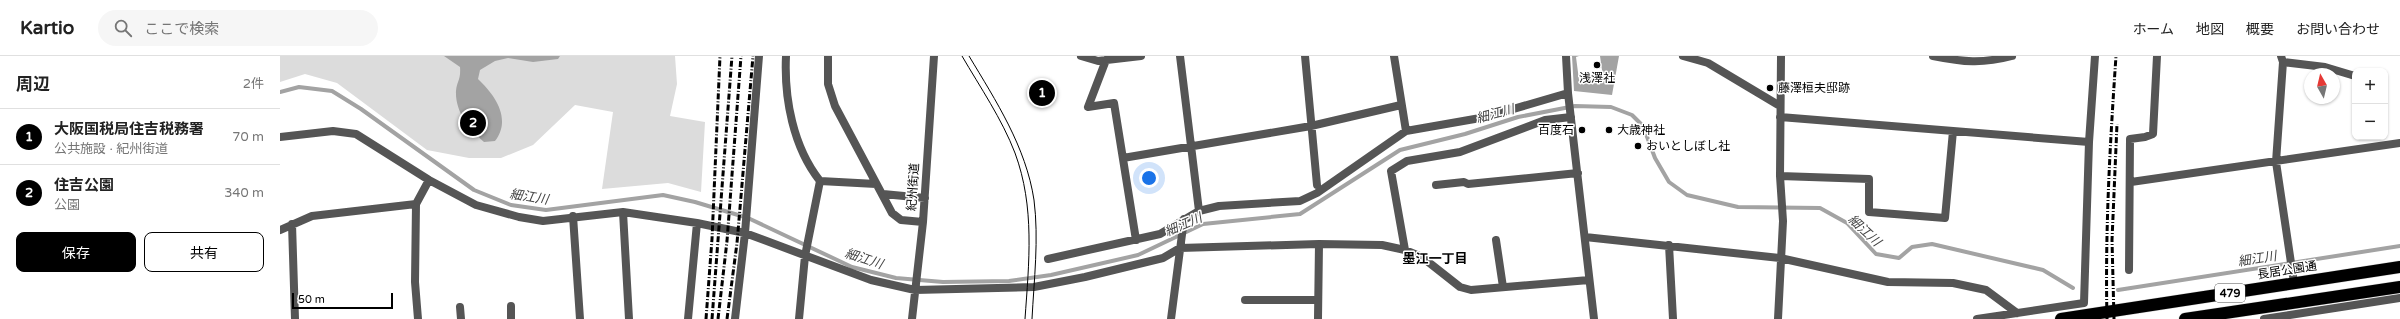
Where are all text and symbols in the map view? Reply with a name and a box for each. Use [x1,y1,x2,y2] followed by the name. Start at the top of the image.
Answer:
[98,10,378,46] search box
[20,17,74,39] text: Kartio
[112,17,134,39] icon: search
[144,20,219,38] text: ここで検索
[2132,21,2174,38] text: ホーム
[2196,21,2224,38] text: 地図
[2246,21,2274,38] text: 概要
[2296,21,2380,38] text: お問い合わせ
[1592,60,1602,70] marker: 浅澤社
[2304,68,2340,104] north arrow
[2352,68,2388,140] map controls
[2352,68,2388,104] button: +
[1579,71,1615,85] place label: 浅澤社
[16,74,50,95] text: 周辺
[243,76,264,92] text: 2件
[1029,78,1055,108] pin: 1
[1778,81,1850,95] place label: 藤澤桓夫邸跡
[1765,83,1775,93] marker: 藤澤桓夫邸跡
[1474,101,1518,127] water label: 細江川
[2352,104,2388,140] button: −
[460,108,486,138] pin: 2
[54,120,204,138] text: 大阪国税局住吉税務署
[1538,123,1574,137] place label: 百度石
[1617,123,1665,137] place label: 大歳神社
[1577,125,1587,135] marker: 百度石
[1604,125,1614,135] marker: 大歳神社
[25,129,33,145] text: 1
[232,129,264,145] text: 70 m
[1646,139,1730,153] place label: おいとしぼし社
[54,141,168,157] text: 公共施設 · 紀州街道
[1633,141,1643,151] marker: おいとしぼし社
[904,163,922,211] street label: 紀州街道
[1139,168,1159,188] your location
[54,176,114,194] text: 住吉公園
[25,185,33,201] text: 2
[224,185,264,201] text: 340 m
[508,186,551,208] water label: 細江川
[54,197,80,213] text: 公園
[1162,209,1206,240] water label: 細江川
[1845,212,1885,251] water label: 細江川
[16,232,136,272] button: 保存
[144,232,264,272] button: 共有
[843,245,887,273] water label: 細江川
[2237,248,2280,270] water label: 細江川
[1402,251,1468,267] district label: 墨江一丁目
[2256,258,2318,282] street label: 長居公園通
[2215,284,2245,302] road number: 479
[292,291,393,310] scale bar
[298,293,325,306] text: 50 m

